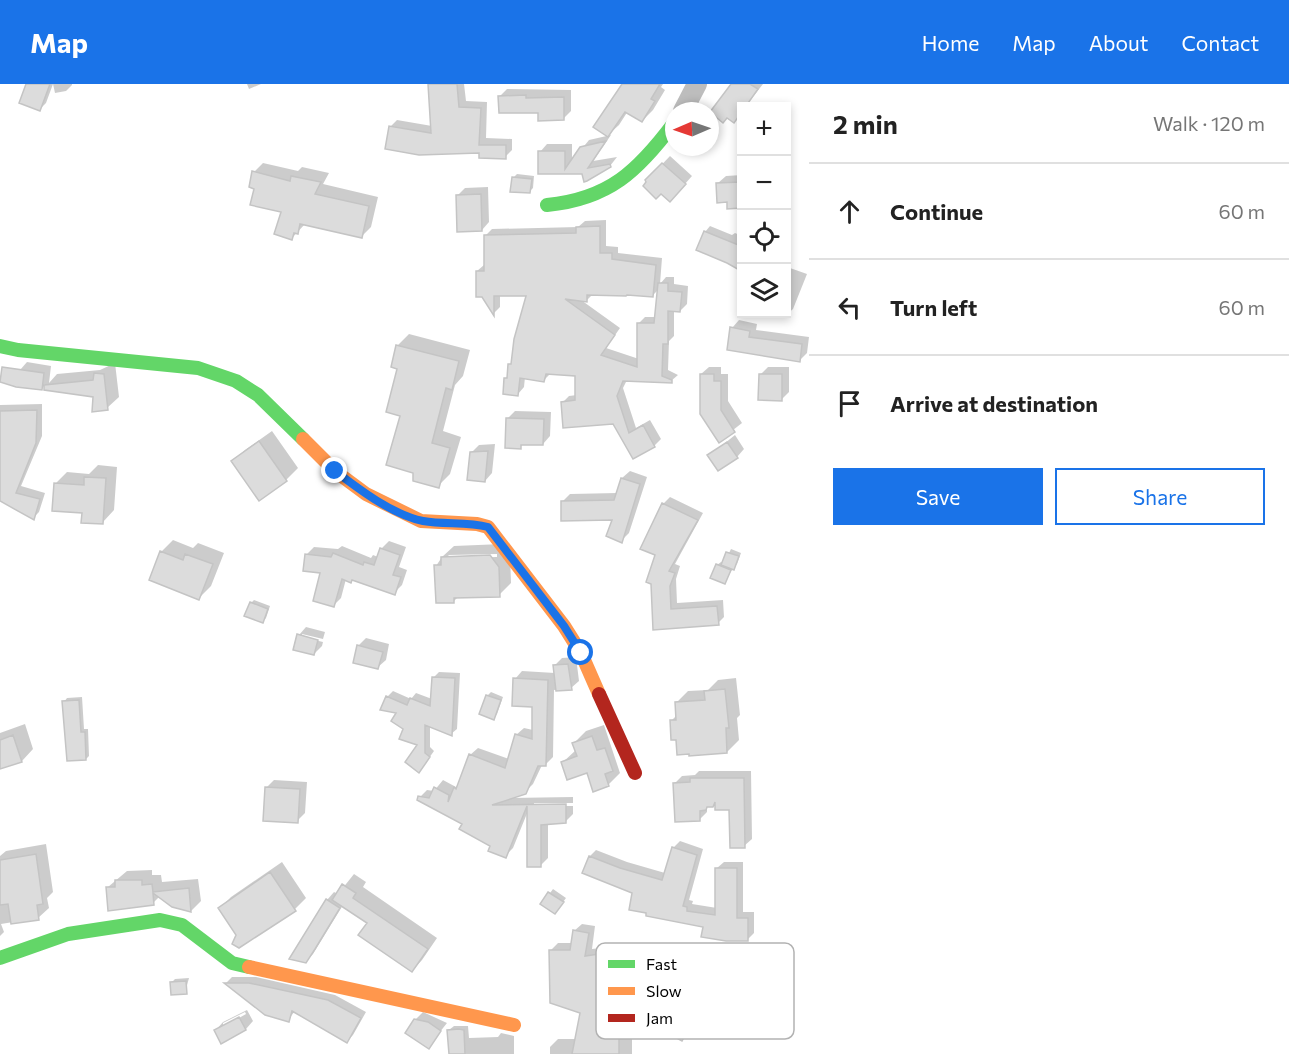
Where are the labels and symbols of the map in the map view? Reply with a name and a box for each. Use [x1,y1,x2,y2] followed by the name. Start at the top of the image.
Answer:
[665,102,719,156] north arrow
[321,457,347,483] route end
[567,639,593,665] route start
[596,943,794,1039] legend
[646,954,677,973] text: Fast
[646,981,682,1000] text: Slow
[646,1008,673,1027] text: Jam

